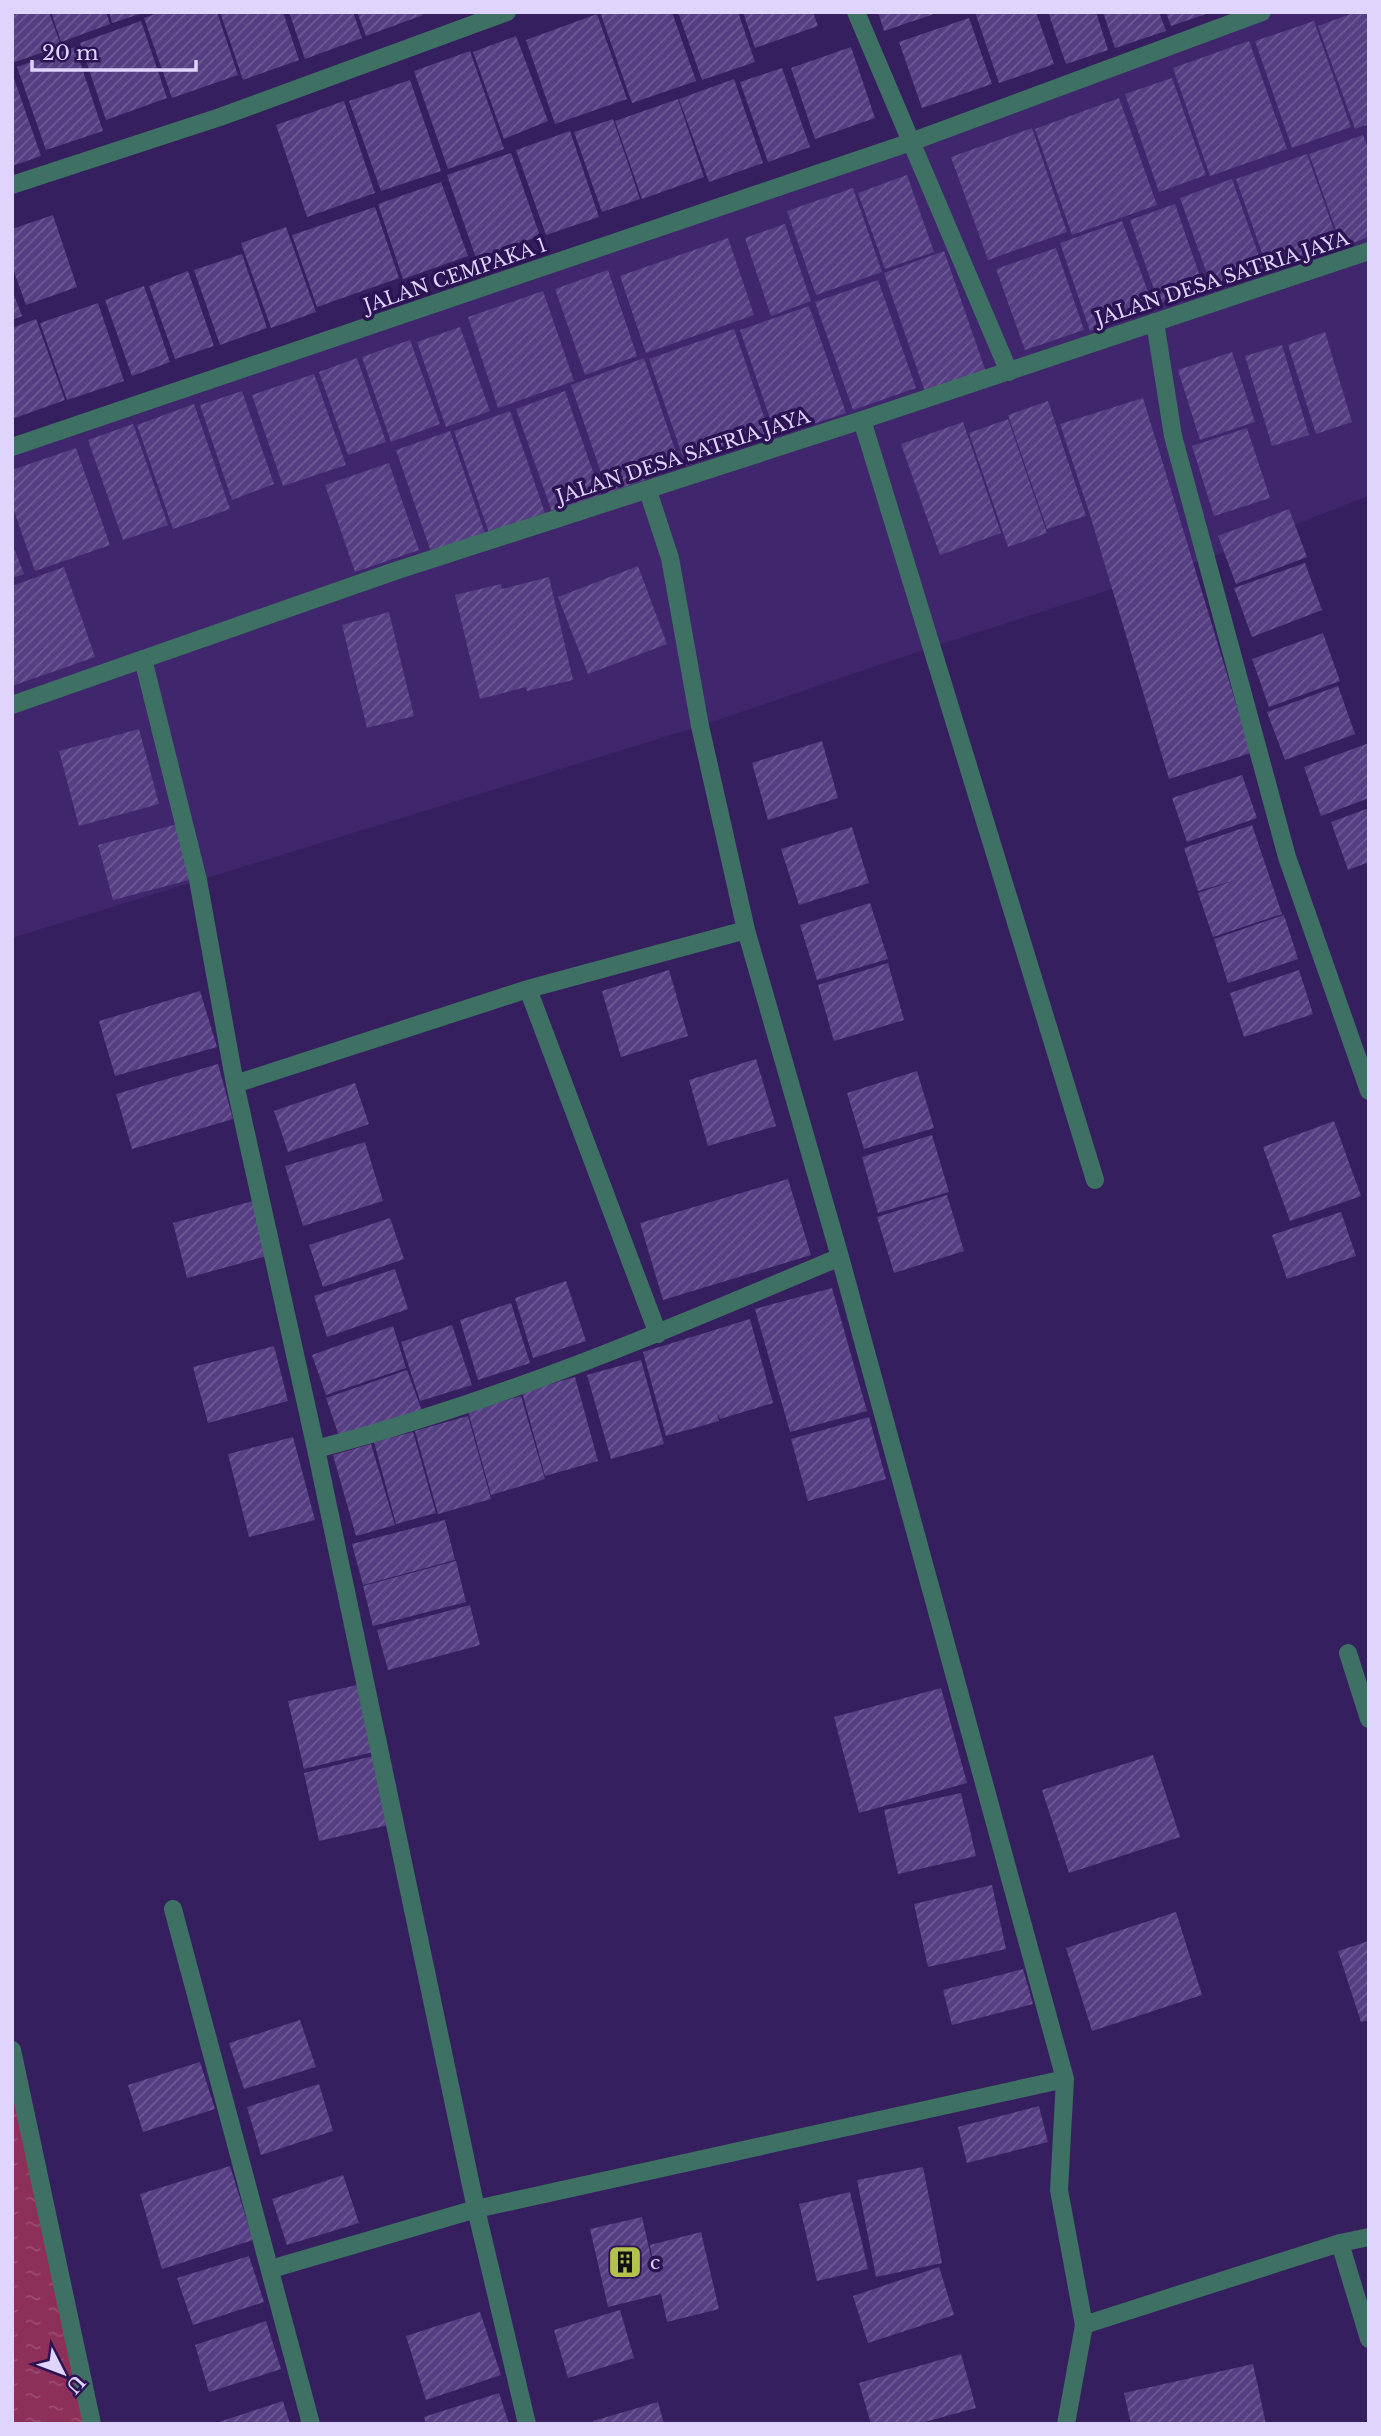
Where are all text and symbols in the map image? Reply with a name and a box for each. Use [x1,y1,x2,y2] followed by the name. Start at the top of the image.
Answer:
[32,28,196,72] scale bar
[42,40,99,66] text: 20 m
[1090,226,1352,331] street label: JALAN DESA SATRIA JAYA
[358,233,550,319] street label: JALAN CEMPAKA 1
[551,404,813,509] street label: JALAN DESA SATRIA JAYA
[606,2243,644,2281] building icon: c
[650,2251,660,2274] place label: c
[28,2338,98,2408] north arrow
[61,2370,89,2398] text: U

